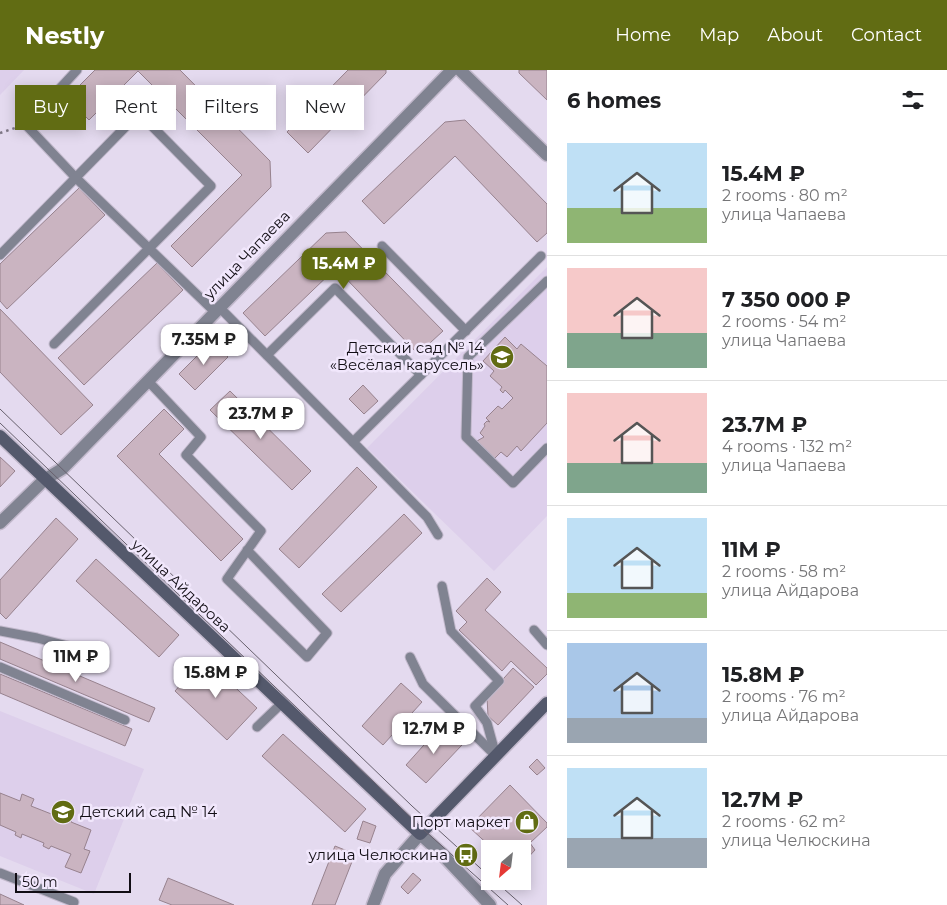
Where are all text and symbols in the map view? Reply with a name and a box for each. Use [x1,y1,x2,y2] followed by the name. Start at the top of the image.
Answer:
[25,21,104,50] text: Nestly
[615,24,671,46] text: Home
[699,24,739,46] text: Map
[767,24,823,46] text: About
[851,24,922,46] text: Contact
[15,85,86,130] chip: Buy
[96,85,176,130] chip: Rent
[186,85,276,130] chip: Filters
[286,85,364,130] chip: New
[899,86,927,114] icon: filters
[567,88,661,113] text: 6 homes
[722,161,805,186] text: 15.4M ₽
[607,163,667,223] icon: home
[722,186,848,205] text: 2 rooms · 80 m²
[722,205,846,224] text: улица Чапаева
[199,206,294,304] street label: улица Чапаева
[298,248,390,290] pin: 15.4M ₽
[312,254,376,273] text: 15.4M ₽
[722,287,851,312] text: 7 350 000 ₽
[607,288,667,348] icon: home
[722,312,846,331] text: 2 rooms · 54 m²
[158,324,250,366] pin: 7.35M ₽
[172,330,236,349] text: 7.35M ₽
[722,331,846,350] text: улица Чапаева
[330,338,484,374] place label: Детский сад № 14 «Весёлая карусель»
[489,344,515,370] school or university icon: Детский сад № 14 «Весёлая карусель»
[215,398,307,440] pin: 23.7M ₽
[229,404,294,423] text: 23.7M ₽
[722,412,807,437] text: 23.7M ₽
[607,413,667,473] icon: home
[722,437,852,456] text: 4 rooms · 132 m²
[722,456,846,475] text: улица Чапаева
[127,534,235,636] street label: улица Айдарова
[722,537,781,562] text: 11M ₽
[607,538,667,598] icon: home
[722,562,846,581] text: 2 rooms · 58 m²
[722,581,859,600] text: улица Айдарова
[41,640,111,683] pin: 11M ₽
[54,647,98,666] text: 11M ₽
[170,656,262,699] pin: 15.8M ₽
[722,662,805,687] text: 15.8M ₽
[185,663,247,682] text: 15.8M ₽
[607,663,667,723] icon: home
[722,687,846,706] text: 2 rooms · 76 m²
[722,706,859,725] text: улица Айдарова
[388,712,480,755] pin: 12.7M ₽
[403,719,465,738] text: 12.7M ₽
[722,787,803,812] text: 12.7M ₽
[607,788,667,848] icon: home
[50,799,76,825] school or university icon: Детский сад № 14
[80,802,217,821] place label: Детский сад № 14
[514,809,540,835] shop icon: Порт маркет
[412,812,511,831] place label: Порт маркет
[722,812,846,831] text: 2 rooms · 62 m²
[722,831,871,850] text: улица Челюскина
[481,840,531,890] north arrow
[481,840,531,890] map controls
[453,842,479,868] bus stop icon: улица Челюскина
[308,845,448,864] place label: улица Челюскина
[15,870,131,893] scale bar
[22,873,58,891] text: 50 m

